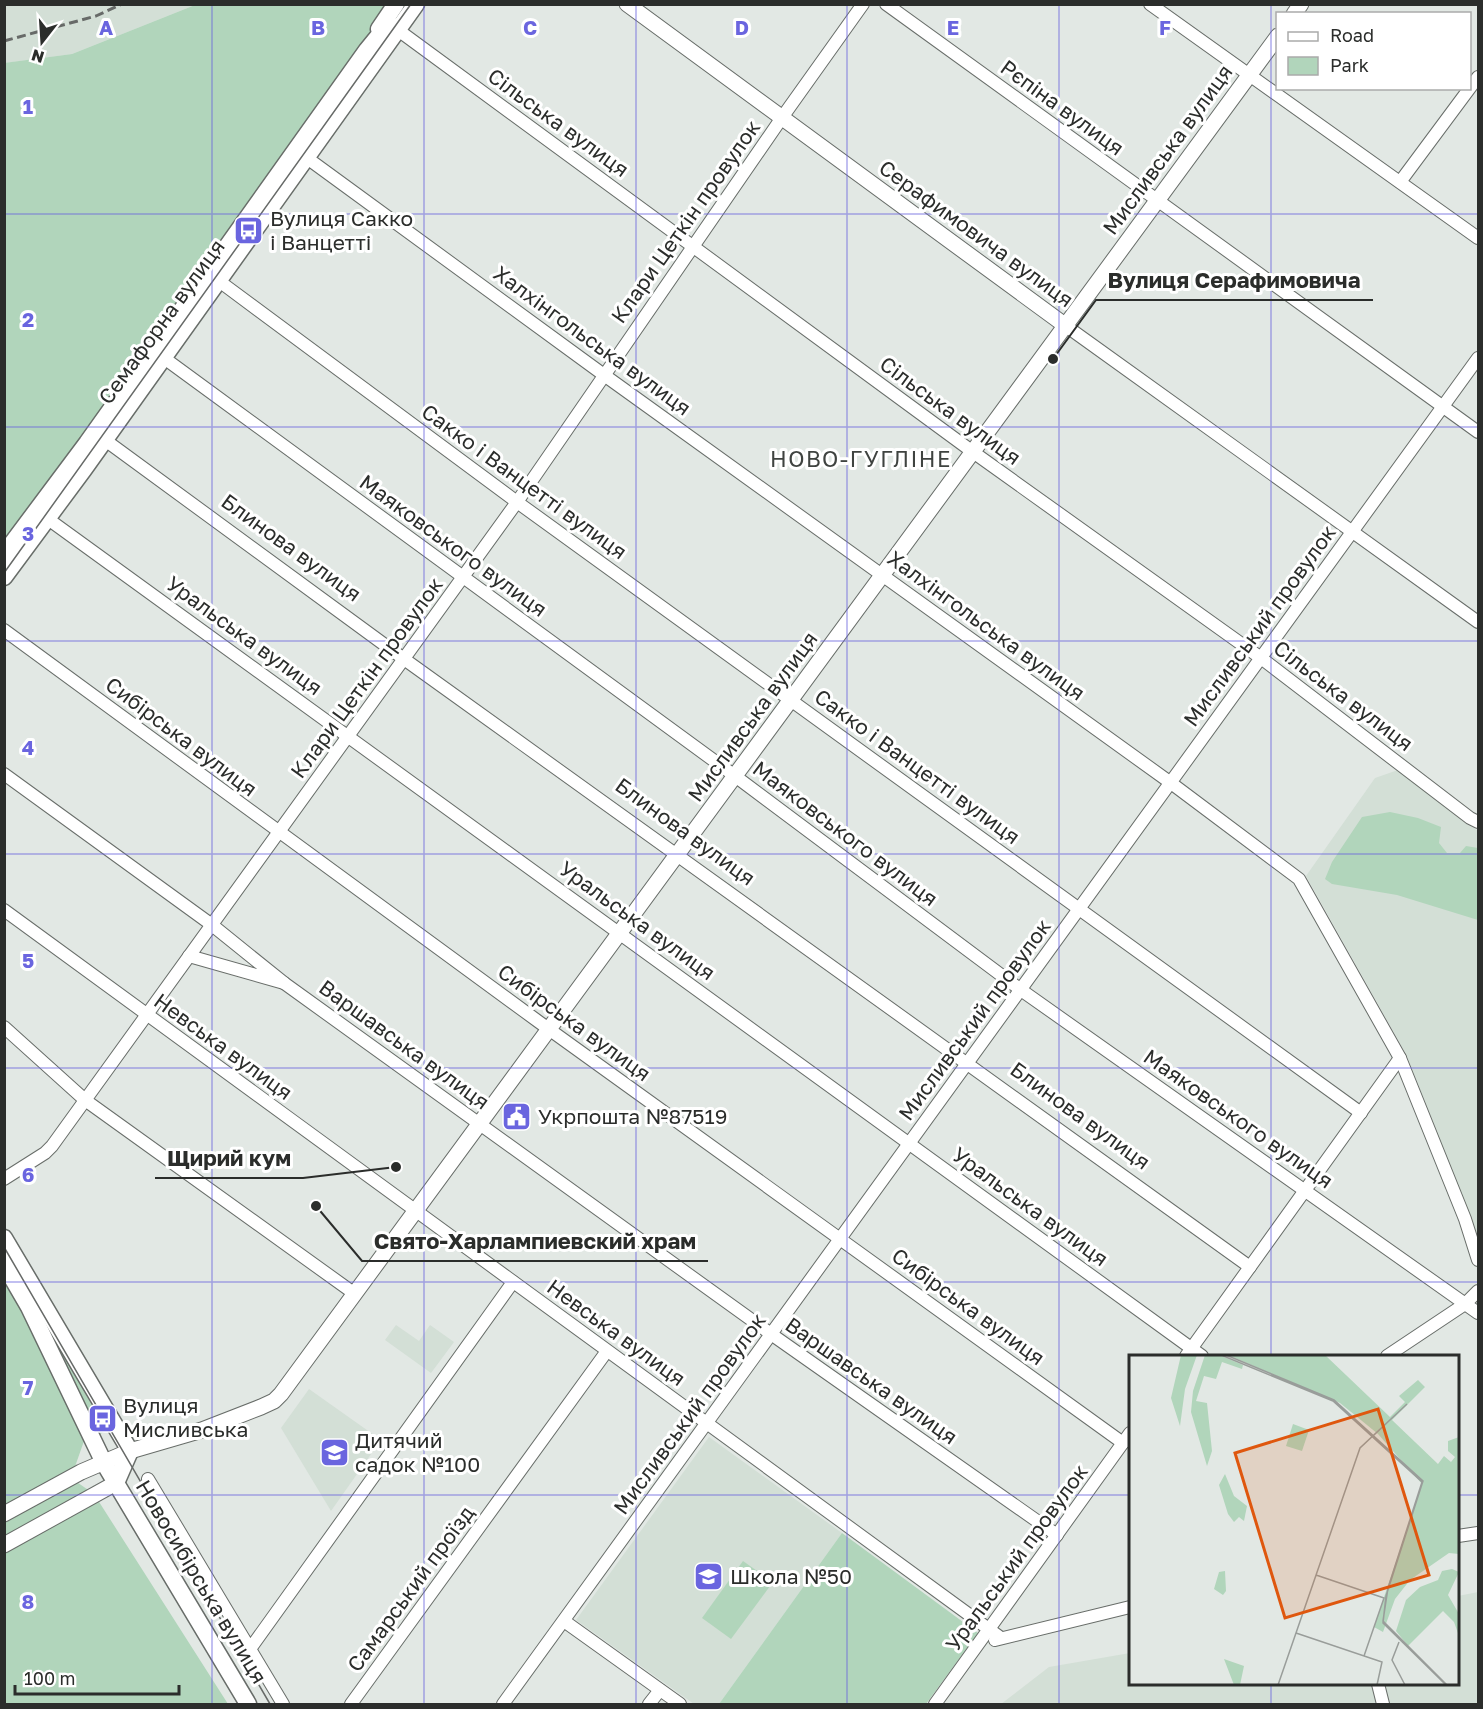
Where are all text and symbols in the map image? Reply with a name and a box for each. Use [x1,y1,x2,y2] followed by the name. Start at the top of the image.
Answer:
[12,12,72,72] north arrow
[1276,12,1471,90] legend
[99,15,113,39] text: A
[311,15,325,39] text: B
[523,15,537,39] text: C
[735,15,749,39] text: D
[947,15,959,39] text: E
[1159,15,1171,39] text: F
[1330,24,1374,46] text: Road
[29,45,46,68] text: N
[996,54,1129,161] street label: Рєпіна вулиця
[1330,54,1369,76] text: Park
[1097,59,1238,239] street label: Мисливська вулиця
[483,62,634,182] street label: Сільська вулиця
[23,94,33,118] text: 1
[605,115,765,328] street label: Клари Цеткін провулок
[874,154,1079,312] street label: Серафимовича вулиця
[270,205,413,255] place label: Вулиця Сакко і Ванцетті
[233,215,265,247] bus stop icon: Вулиця Сакко і Ванцетті
[93,234,230,409] street label: Семафорна вулиця
[489,260,696,421] street label: Халхінгольська вулиця
[1096,260,1373,300] callout: Вулиця Серафимовича
[1108,266,1360,293] text: Вулиця Серафимовича
[22,307,34,331] text: 2
[875,350,1026,470] street label: Сільська вулиця
[417,398,632,564] street label: Сакко і Ванцетті вулиця
[770,445,952,472] district label: НОВО-ГУГЛІНЕ
[355,469,552,622] street label: Маяковського вулиця
[217,488,367,607] street label: Блинова вулиця
[1177,520,1341,731] street label: Мисливський провулок
[22,521,34,545] text: 3
[883,545,1090,706] street label: Халхінгольська вулиця
[162,570,327,700] street label: Уральська вулиця
[285,572,448,783] street label: Клари Цеткін провулок
[682,626,823,806] street label: Мисливська вулиця
[1269,634,1418,756] street label: Сільська вулиця
[101,671,262,802] street label: Сибірська вулиця
[810,683,1025,849] street label: Сакко і Ванцетті вулиця
[22,735,34,759] text: 4
[748,755,943,911] street label: Маяковського вулиця
[611,772,761,891] street label: Блинова вулиця
[555,855,720,985] street label: Уральська вулиця
[892,914,1056,1125] street label: Мисливський провулок
[22,948,34,972] text: 5
[493,958,656,1086] street label: Сибірська вулиця
[314,974,495,1115] street label: Варшавська вулиця
[149,987,298,1105] street label: Невська вулиця
[1139,1043,1338,1193] street label: Маяковського вулиця
[1006,1056,1156,1175] street label: Блинова вулиця
[501,1101,533,1133] public building icon: Укрпошта №87519
[538,1103,727,1129] place label: Укрпошта №87519
[155,1138,303,1178] callout: Щирий кум
[948,1141,1113,1271] street label: Уральська вулиця
[167,1144,291,1171] text: Щирий кум
[22,1162,34,1186] text: 6
[362,1221,708,1261] callout: Свято-Харлампиевский храм
[374,1227,696,1254] text: Свято-Харлампиевский храм
[887,1242,1050,1370] street label: Сибірська вулиця
[542,1273,691,1391] street label: Невська вулиця
[607,1308,771,1519] street label: Мисливський провулок
[781,1311,963,1449] street label: Варшавська вулиця
[1129,1355,1459,1685] inset map
[23,1375,34,1399] text: 7
[123,1392,248,1442] place label: Вулиця Мисливська
[86,1402,118,1434] bus stop icon: Вулиця Мисливська
[355,1427,480,1477] place label: Дитячий садок №100
[318,1437,350,1469] school or university icon: Дитячий садок №100
[940,1459,1093,1656] street label: Уральський провулок
[131,1475,273,1688] street label: Новосибірська вулиця
[341,1500,479,1677] street label: Самарський проїзд
[693,1561,725,1593] school or university icon: Школа №50
[730,1563,852,1589] place label: Школа №50
[22,1589,34,1613] text: 8
[15,1658,178,1696] scale bar
[24,1667,75,1689] text: 100 m

